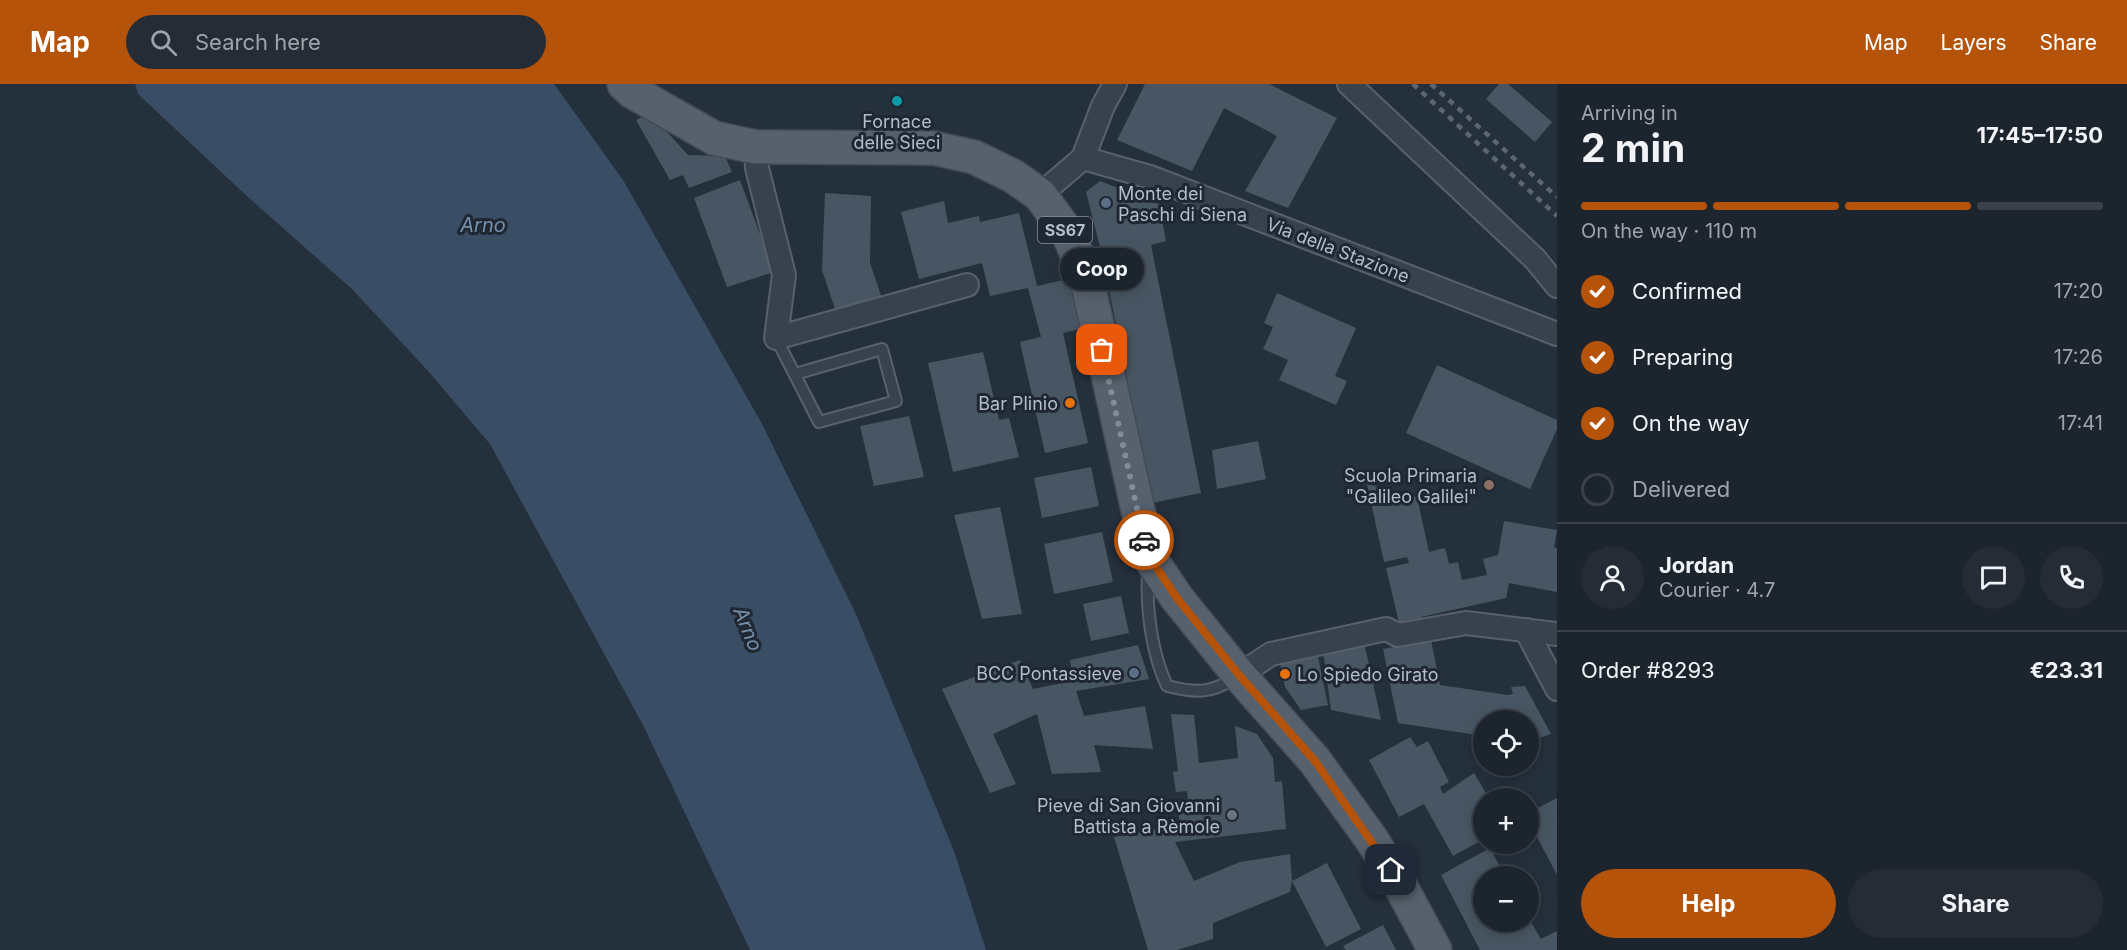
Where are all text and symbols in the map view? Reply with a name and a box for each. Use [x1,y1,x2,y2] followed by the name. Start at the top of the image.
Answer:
[126,15,546,69] search box
[30,25,90,59] text: Map
[147,26,180,59] icon: search
[195,29,321,55] text: Search here
[1864,30,1908,55] text: Map
[1941,30,2007,55] text: Layers
[2040,30,2097,55] text: Share
[890,94,904,108] marker: Fornace delle Sieci
[1581,101,1678,125] text: Arriving in
[854,111,940,153] place label: Fornace delle Sieci
[1976,122,2103,148] text: 17:45–17:50
[1581,124,1685,171] text: 2 min
[1118,183,1247,225] place label: Monte dei Paschi di Siena
[1099,196,1113,210] marker: Monte dei Paschi di Siena
[459,213,506,237] water label: Arno
[1264,213,1412,287] street label: Via della Stazione
[1038,217,1092,243] road number: SS67
[1581,219,1757,243] text: On the way · 110 m
[1060,248,1144,290] callout: Coop
[1076,257,1128,281] text: Coop
[1581,275,1614,308] icon: check
[1632,278,1742,304] text: Confirmed
[2054,279,2103,303] text: 17:20
[1076,324,1127,375] pin
[1085,333,1118,366] icon: bag
[1581,341,1614,374] icon: check
[1632,344,1733,370] text: Preparing
[2054,345,2103,369] text: 17:26
[978,393,1058,414] place label: Bar Plinio
[1063,396,1077,410] marker: Bar Plinio
[1581,407,1614,440] icon: check
[1632,410,1750,436] text: On the way
[2058,411,2103,435] text: 17:41
[1344,465,1477,507] place label: Scuola Primaria "Galileo Galilei"
[1632,476,1730,502] text: Delivered
[1482,478,1496,492] marker: Scuola Primaria "Galileo Galilei"
[1114,510,1174,570] courier
[1128,524,1161,557] icon: car
[1581,546,1644,609] button: person
[1962,546,2025,609] button: chat
[2040,546,2103,609] button: phone
[1659,552,1734,578] text: Jordan
[1659,578,1775,602] text: Courier · 4.7
[728,602,768,655] water label: Arno
[1581,657,1715,683] text: Order #8293
[2030,657,2103,683] text: €23.31
[976,663,1122,684] place label: BCC Pontassieve
[1297,664,1439,685] place label: Lo Spiedo Girato
[1127,666,1141,680] marker: BCC Pontassieve
[1278,667,1292,681] marker: Lo Spiedo Girato
[1473,710,1539,932] map controls
[1473,710,1539,776] button: locate
[1473,788,1539,854] button: +
[1037,795,1220,837] place label: Pieve di San Giovanni Battista a Rèmole
[1225,808,1239,822] marker: Pieve di San Giovanni Battista a Rèmole
[1365,844,1416,895] pin
[1374,853,1407,886] icon: home
[1473,866,1539,932] button: −
[1581,869,1836,938] button: Help
[1848,869,2103,938] button: Share

